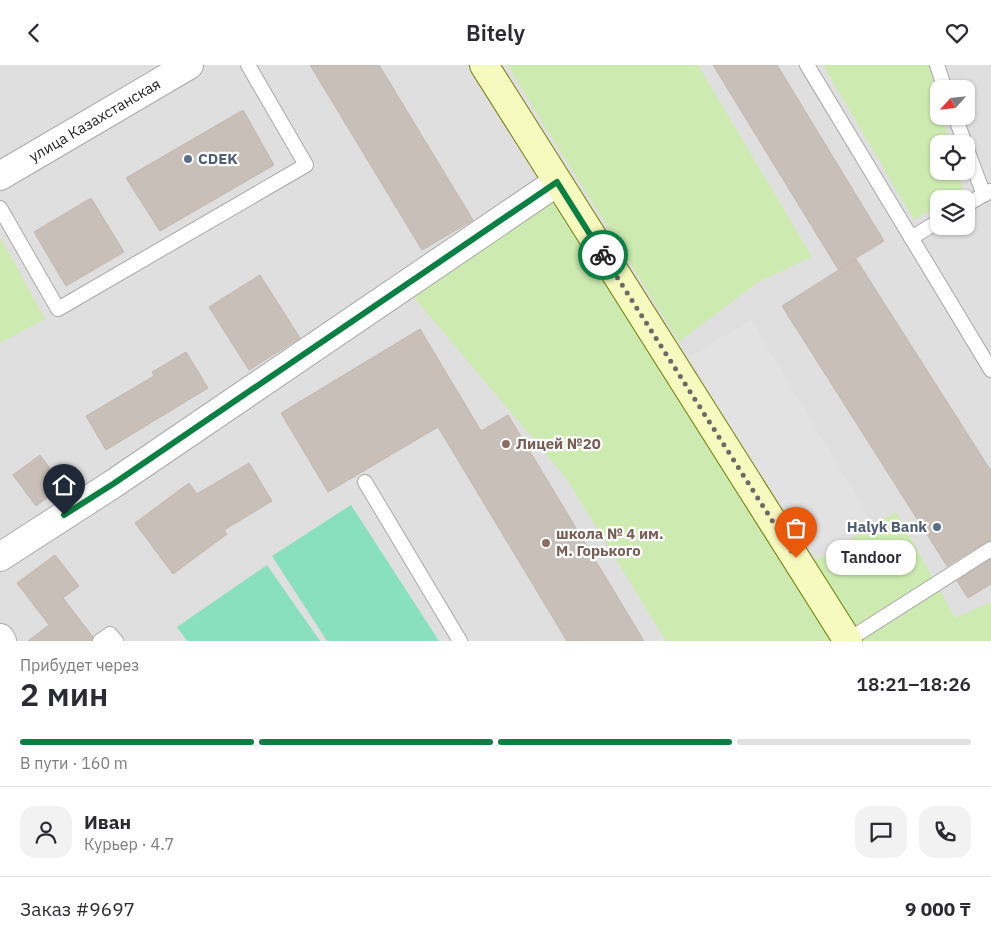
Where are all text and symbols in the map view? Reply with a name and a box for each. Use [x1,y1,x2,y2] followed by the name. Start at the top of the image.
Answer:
[466,18,525,47] text: Bitely
[20,19,48,47] icon: back
[943,19,971,47] icon: heart
[26,74,164,166] street label: улица Казахстанская
[930,80,975,125] north arrow
[930,80,975,235] map controls
[930,135,975,180] button: locate
[198,149,238,168] place label: CDEK
[182,153,194,165] marker: CDEK
[930,190,975,235] button: layers
[578,230,628,280] courier
[589,241,617,269] icon: bike
[516,434,601,453] place label: Лицей №20
[500,438,512,450] marker: Лицей №20
[43,464,85,515] pin
[50,471,78,499] icon: home
[775,507,817,558] pin
[782,514,810,542] icon: bag
[847,517,927,536] place label: Halyk Bank
[931,521,943,533] marker: Halyk Bank
[556,524,664,560] place label: школа № 4 им. М. Горького
[540,537,552,549] marker: школа № 4 им. М. Горького
[826,541,916,575] callout: Tandoor
[841,547,901,567] text: Tandoor
[20,655,139,675] text: Прибудет через
[857,672,971,696] text: 18:21–18:26
[20,673,108,715] text: 2 мин
[20,753,128,773] text: В пути · 160 m
[20,806,72,858] button: person
[855,806,907,858] button: chat
[919,806,971,858] button: phone
[84,810,131,834] text: Иван
[84,834,174,854] text: Курьер · 4.7
[20,897,135,921] text: Заказ #9697
[905,897,971,921] text: 9 000 ₸

